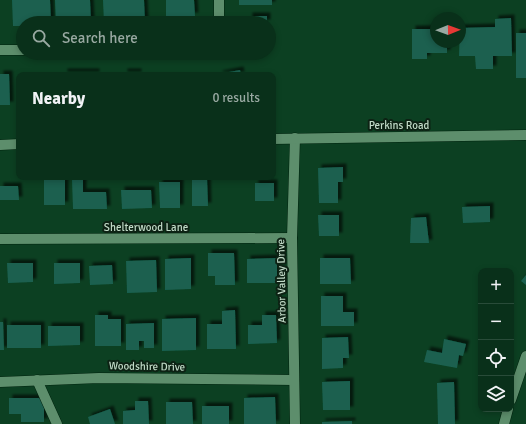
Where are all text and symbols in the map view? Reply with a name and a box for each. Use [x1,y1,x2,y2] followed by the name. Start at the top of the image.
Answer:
[430,12,466,48] north arrow
[16,16,276,60] search box
[30,27,52,49] icon: search
[62,29,138,47] text: Search here
[32,88,85,109] text: Nearby
[212,90,260,106] text: 0 results
[369,119,430,132] street label: Perkins Road
[104,221,188,234] street label: Shelterwood Lane
[274,239,289,323] street label: Arbor Valley Drive
[478,268,514,412] map controls
[478,268,514,304] button: +
[478,304,514,340] button: −
[478,340,514,376] button: locate
[109,359,185,374] street label: Woodshire Drive
[478,376,514,412] button: layers

